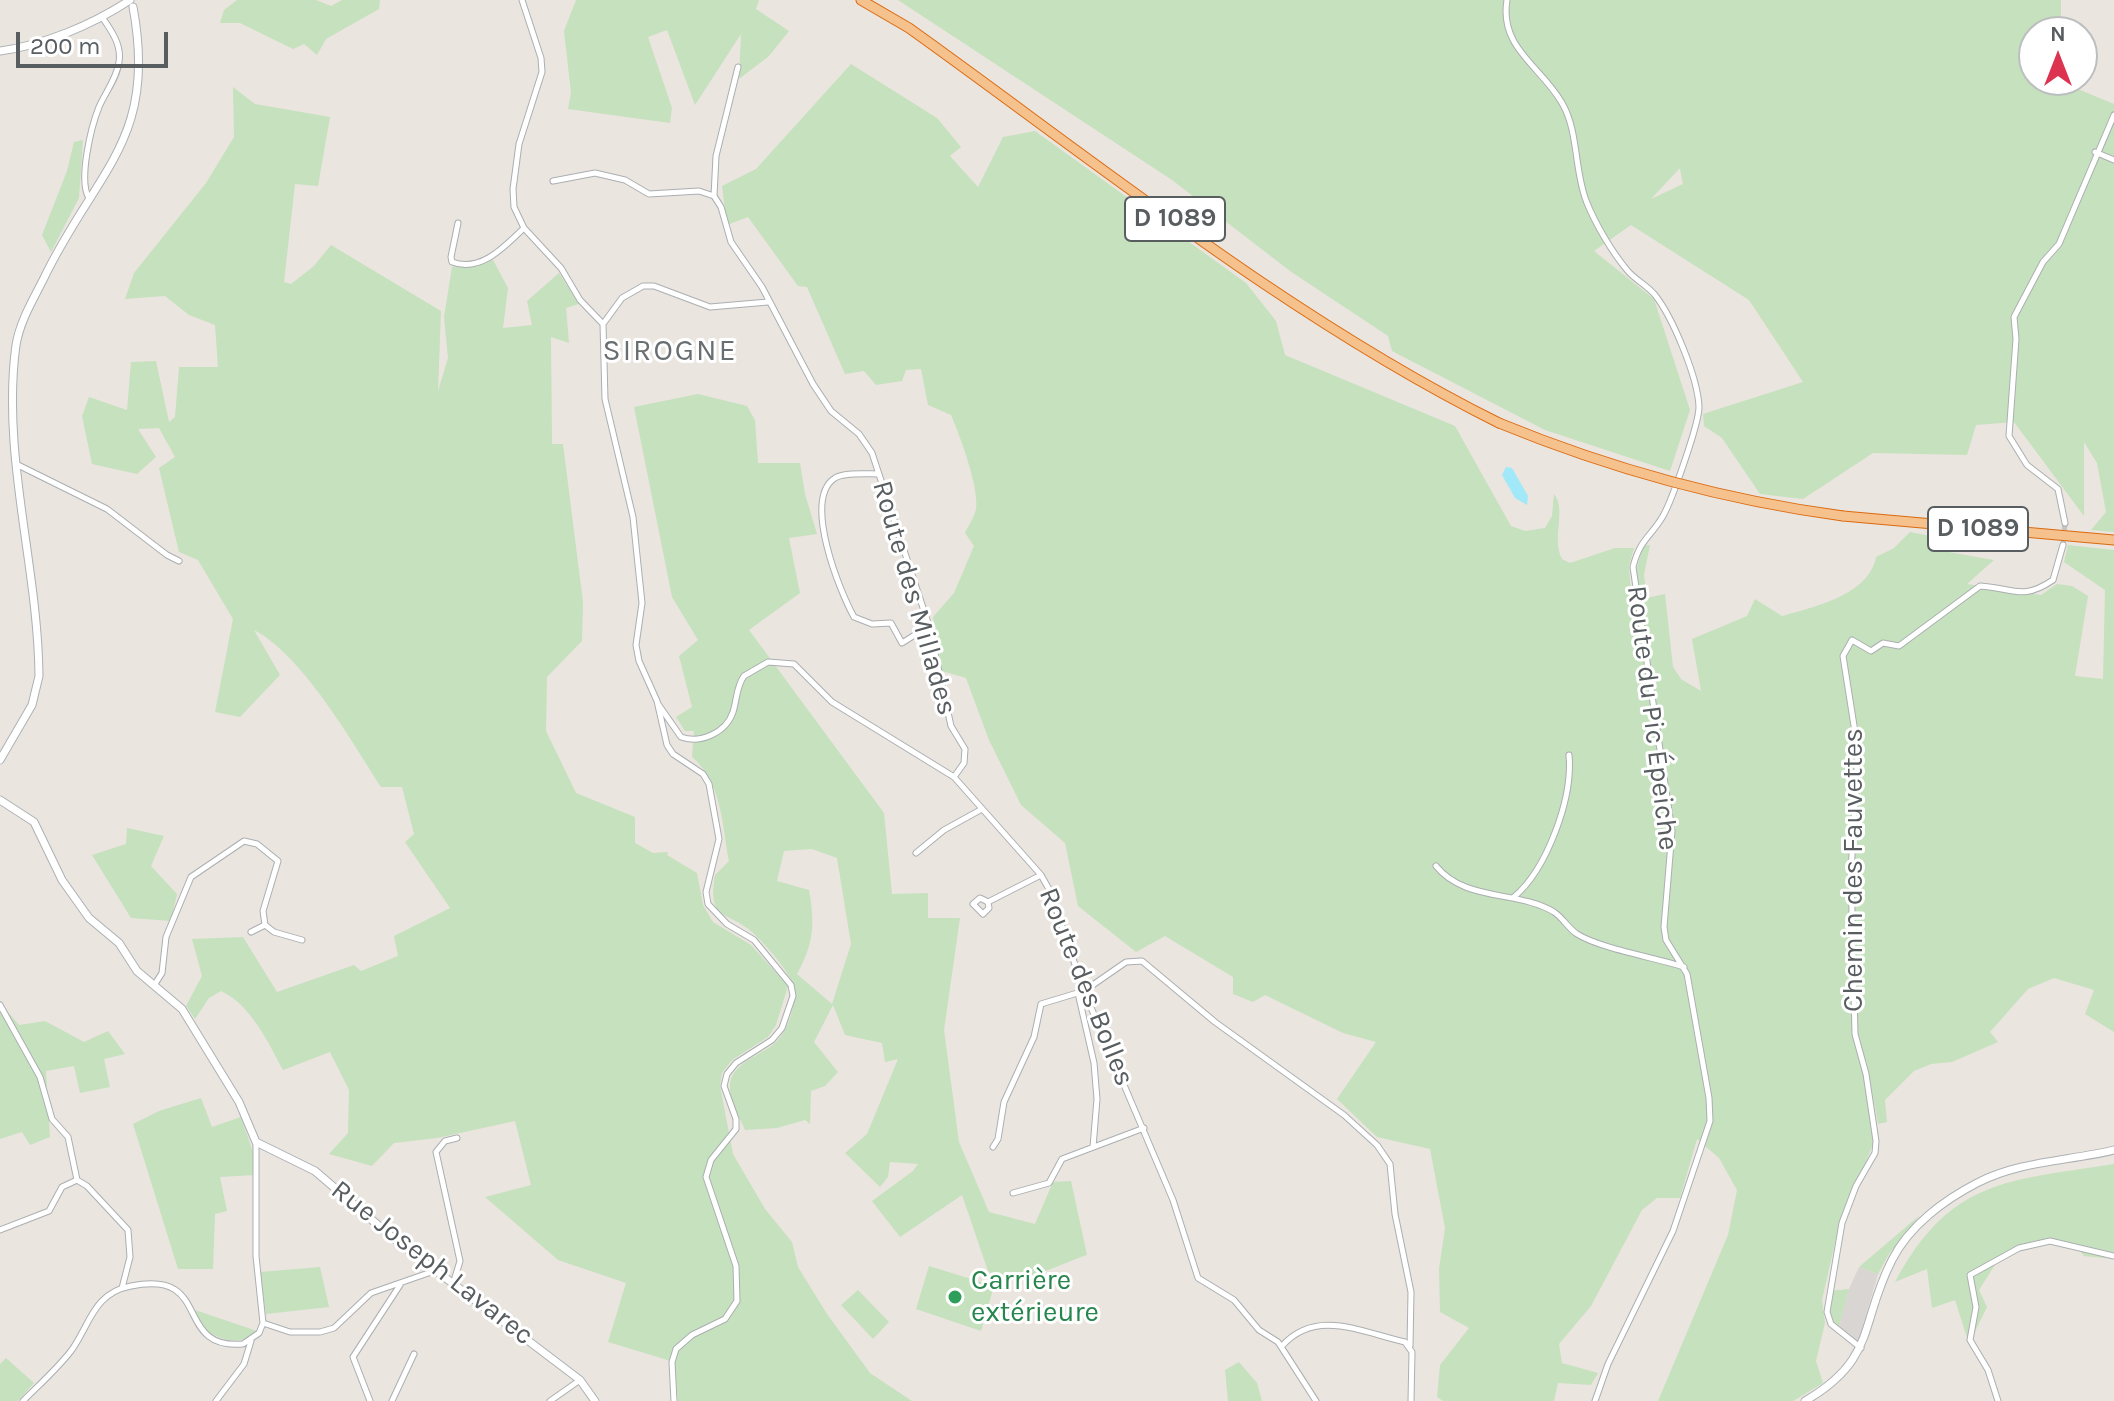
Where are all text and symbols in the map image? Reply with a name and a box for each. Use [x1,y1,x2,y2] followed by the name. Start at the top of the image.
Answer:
[20,16,172,66] scale bar
[2018,16,2098,96] north arrow
[2050,21,2066,47] text: N
[30,32,101,60] text: 200 m
[1125,197,1225,241] road number: D 1089
[603,333,737,369] district label: SIROGNE
[864,477,964,719] street label: Route des Millades
[1928,507,2028,551] road number: D 1089
[1619,584,1685,852] street label: Route du Pic Épeiche
[1837,728,1871,1012] street label: Chemin des Fauvettes
[1031,883,1141,1091] street label: Route des Bolles
[324,1174,540,1352] street label: Rue Joseph Lavarec
[971,1264,1099,1330] place label: Carrière extérieure
[946,1288,964,1306] marker: Carrière extérieure

